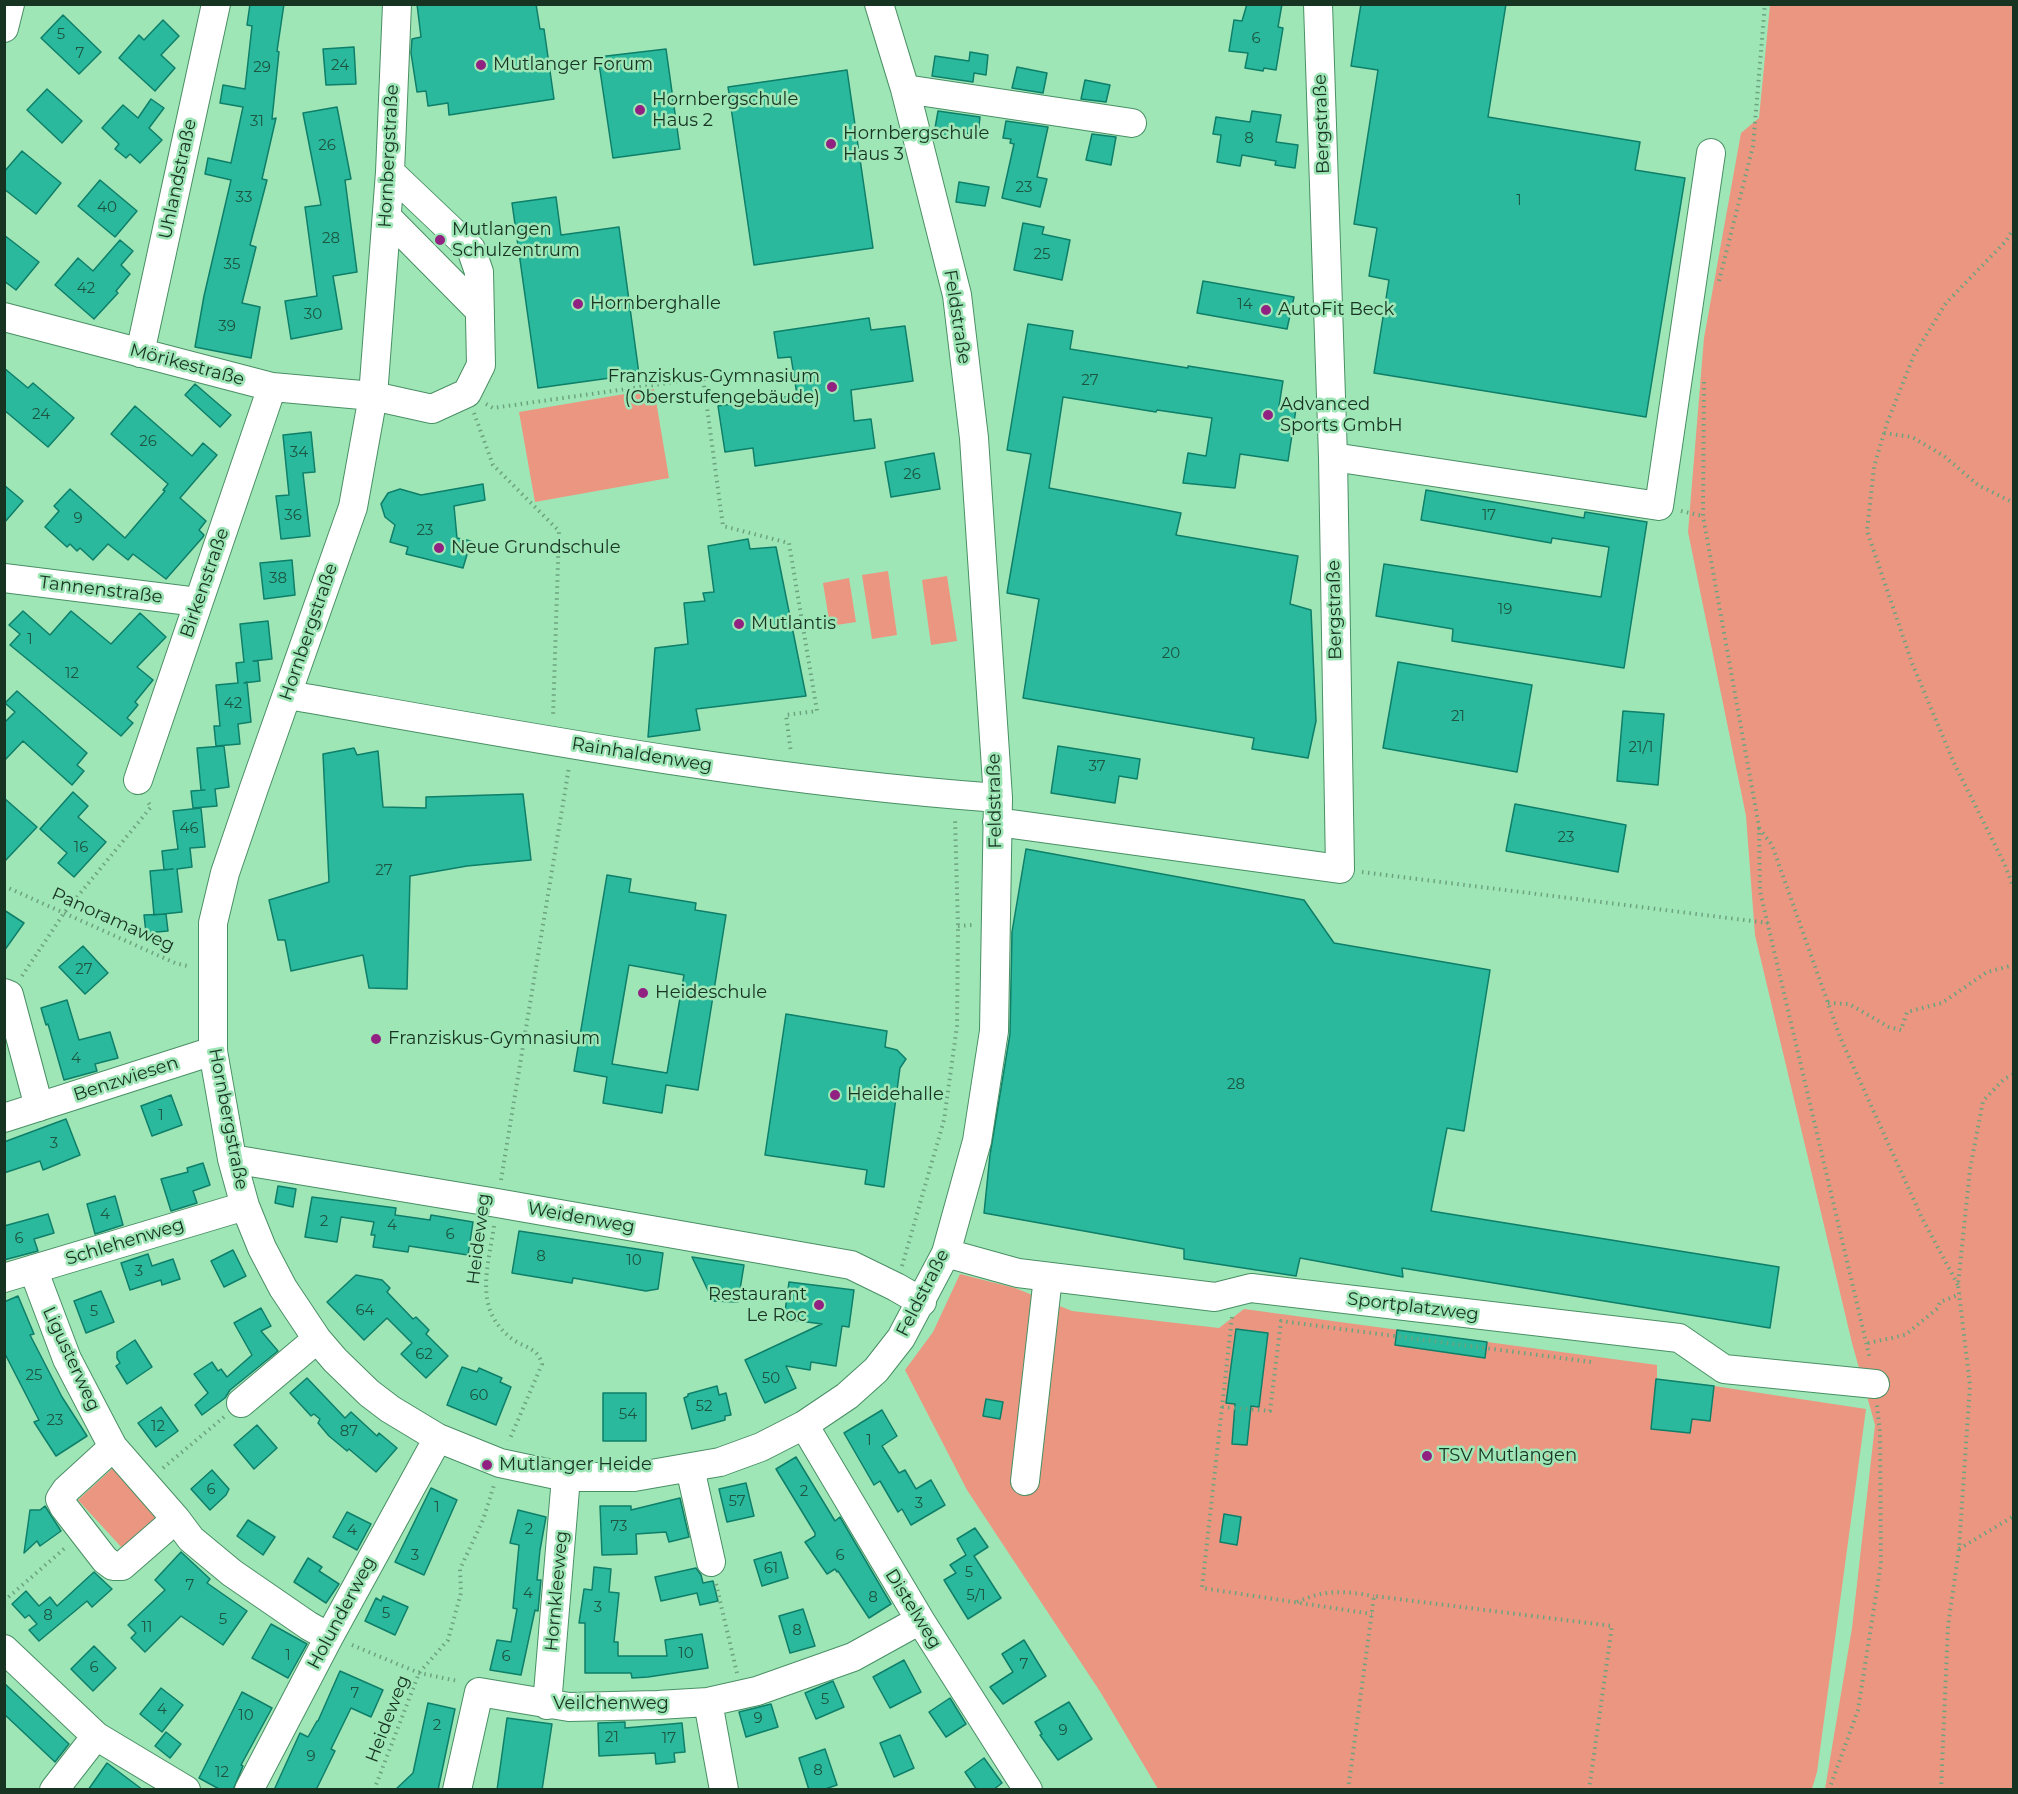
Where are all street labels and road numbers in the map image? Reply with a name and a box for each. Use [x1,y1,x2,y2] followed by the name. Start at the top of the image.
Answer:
[1309,74,1335,174] street label: Bergstraße
[374,84,404,228] street label: Hornbergstraße
[155,117,201,241] street label: Uhlandstraße
[939,268,975,366] street label: Feldstraße
[127,339,247,391] street label: Mörikestraße
[176,525,234,641] street label: Birkenstraße
[1323,560,1347,660] street label: Bergstraße
[275,561,343,703] street label: Hornbergstraße
[38,572,164,608] street label: Tannenstraße
[570,733,714,777] street label: Rainhaldenweg
[983,753,1007,849] street label: Feldstraße
[48,883,178,957] street label: Panoramaweg
[204,1046,252,1192] street label: Hornbergstraße
[71,1052,181,1106] street label: Benzwiesen
[463,1192,495,1286] street label: Heideweg
[526,1198,636,1238] street label: Weidenweg
[63,1214,187,1270] street label: Schlehenweg
[892,1246,954,1340] street label: Feldstraße
[1346,1288,1480,1326] street label: Sportplatzweg
[37,1303,105,1415] street label: Ligusterweg
[541,1530,573,1652] street label: Hornkleeweg
[303,1553,381,1673] street label: Holunderweg
[880,1565,946,1653] street label: Distelweg
[361,1672,415,1766] street label: Heideweg
[553,1693,669,1715] street label: Veilchenweg

